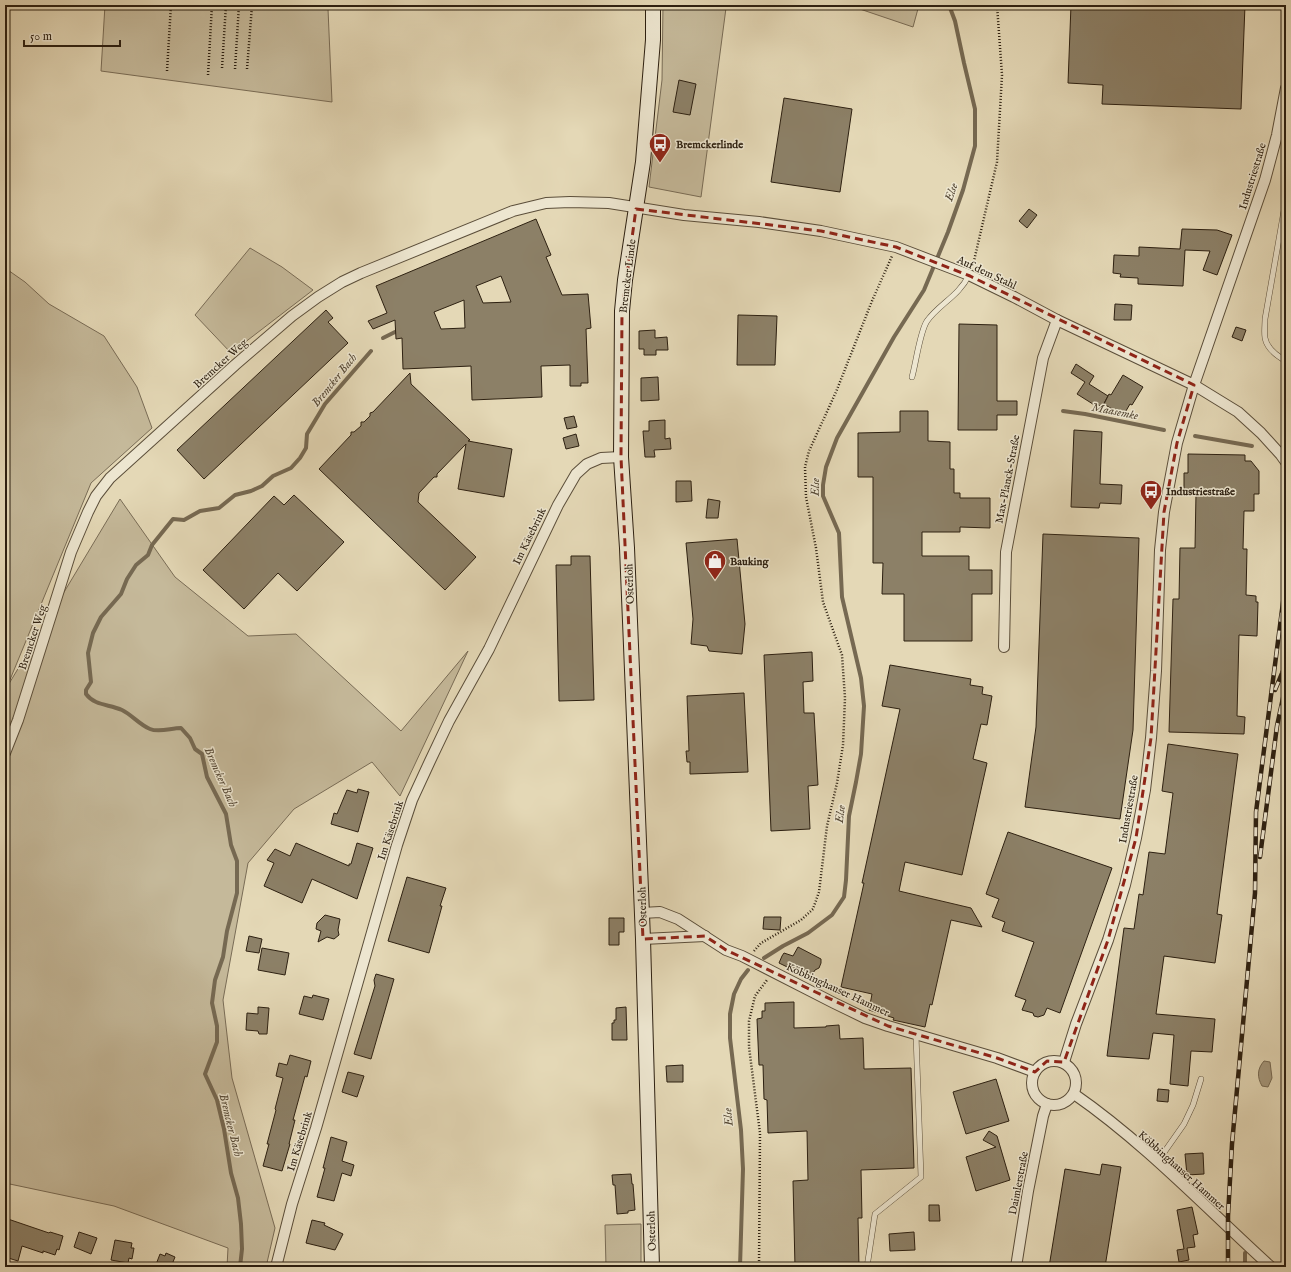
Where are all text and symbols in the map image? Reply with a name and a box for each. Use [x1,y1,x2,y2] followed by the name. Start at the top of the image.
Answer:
[24,22,120,48] scale bar
[30,29,52,44] text: 50 m
[647,131,673,164] bus stop icon: Bremckerlinde
[676,138,743,152] place label: Bremckerlinde
[1236,141,1270,211] street label: Industriestraße
[941,181,962,204] water label: Else
[617,238,639,314] street label: Bremcker Linde
[954,253,1019,293] street label: Auf dem Stahl
[191,335,251,392] street label: Bremcker Weg
[308,351,360,410] water label: Bremcker Bach
[1090,400,1140,423] water label: Maasemke
[993,434,1023,525] street label: Max-Planck-Straße
[808,478,823,497] water label: Else
[1138,478,1164,511] bus stop icon: Industriestraße
[1166,485,1235,499] place label: Industriestraße
[510,505,550,567] street label: Im Käsebrink
[702,548,728,581] shop icon: Bauking
[730,555,769,569] place label: Bauking
[622,563,638,604] street label: Osterloh
[16,602,50,672] street label: Bremcker Weg
[201,745,240,810] water label: Bremcker Bach
[1116,774,1142,844] street label: Industriestraße
[375,799,407,862] street label: Im Käsebrink
[832,804,849,825] water label: Else
[635,886,651,927] street label: Osterloh
[784,960,891,1020] street label: Köbbinghauser Hammer
[215,1092,246,1158] water label: Bremcker Bach
[720,1107,737,1128] water label: Else
[284,1110,316,1173] street label: Im Käsebrink
[1135,1128,1228,1214] street label: Köbbinghauser Hammer
[1006,1150,1032,1216] street label: Daimlerstraße
[644,1210,660,1251] street label: Osterloh

